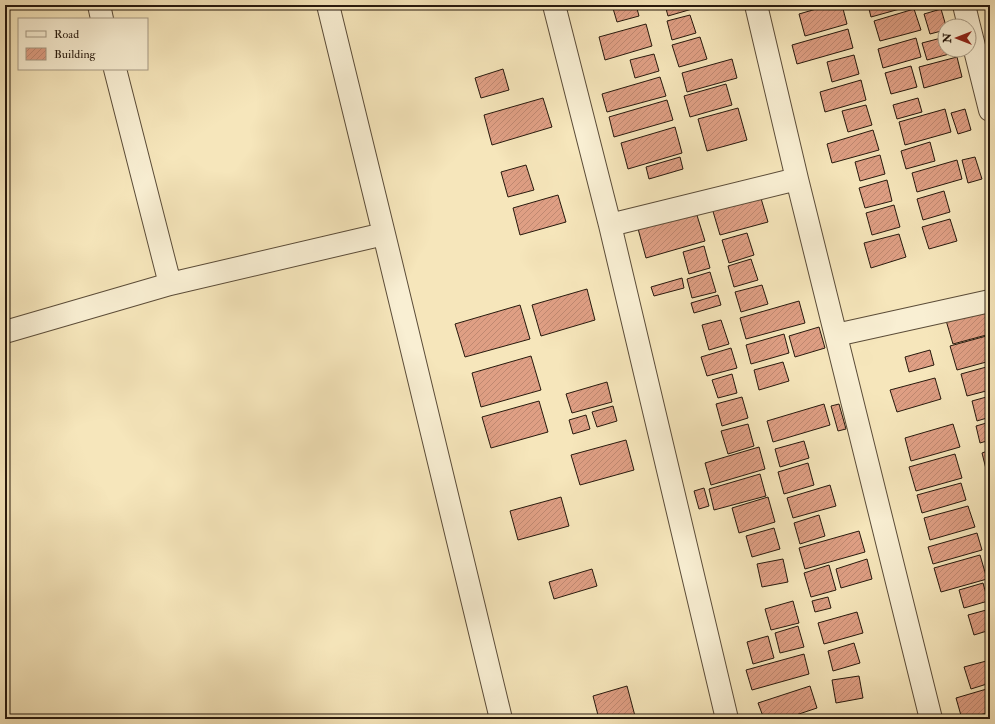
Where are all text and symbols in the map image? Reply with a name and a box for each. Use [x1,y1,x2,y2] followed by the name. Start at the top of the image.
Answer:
[18,18,148,70] legend
[937,18,977,58] north arrow
[54,27,79,42] text: Road
[941,32,954,44] text: N
[54,47,97,62] text: Building

